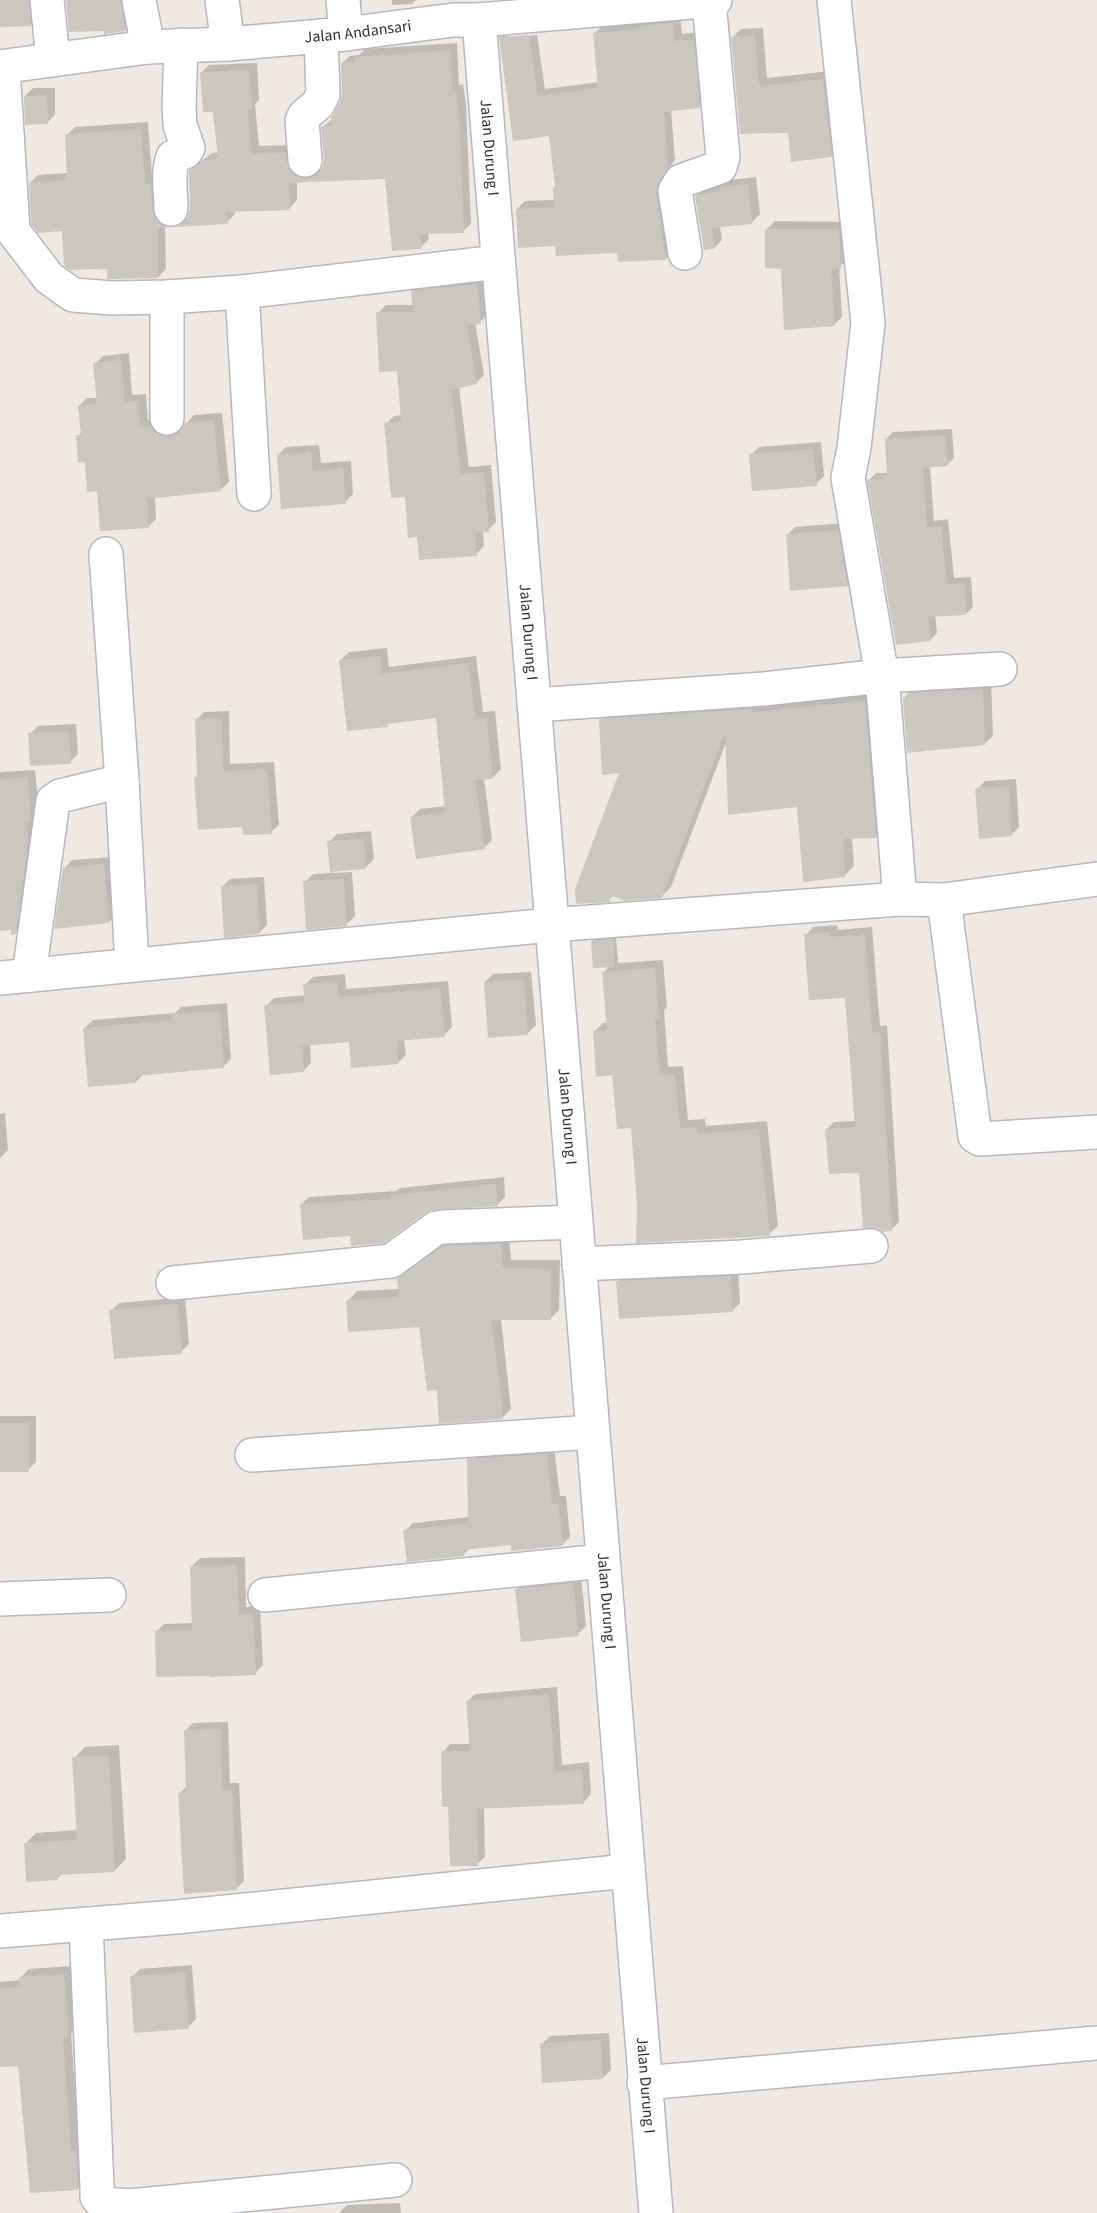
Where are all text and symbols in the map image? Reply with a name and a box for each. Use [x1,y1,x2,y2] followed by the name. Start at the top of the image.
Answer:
[304,15,413,48] street label: Jalan Andansari
[474,98,504,197] street label: Jalan Durung I
[514,583,543,681] street label: Jalan Durung I
[553,1067,582,1166] street label: Jalan Durung I
[592,1552,621,1650] street label: Jalan Durung I
[631,2036,661,2135] street label: Jalan Durung I

